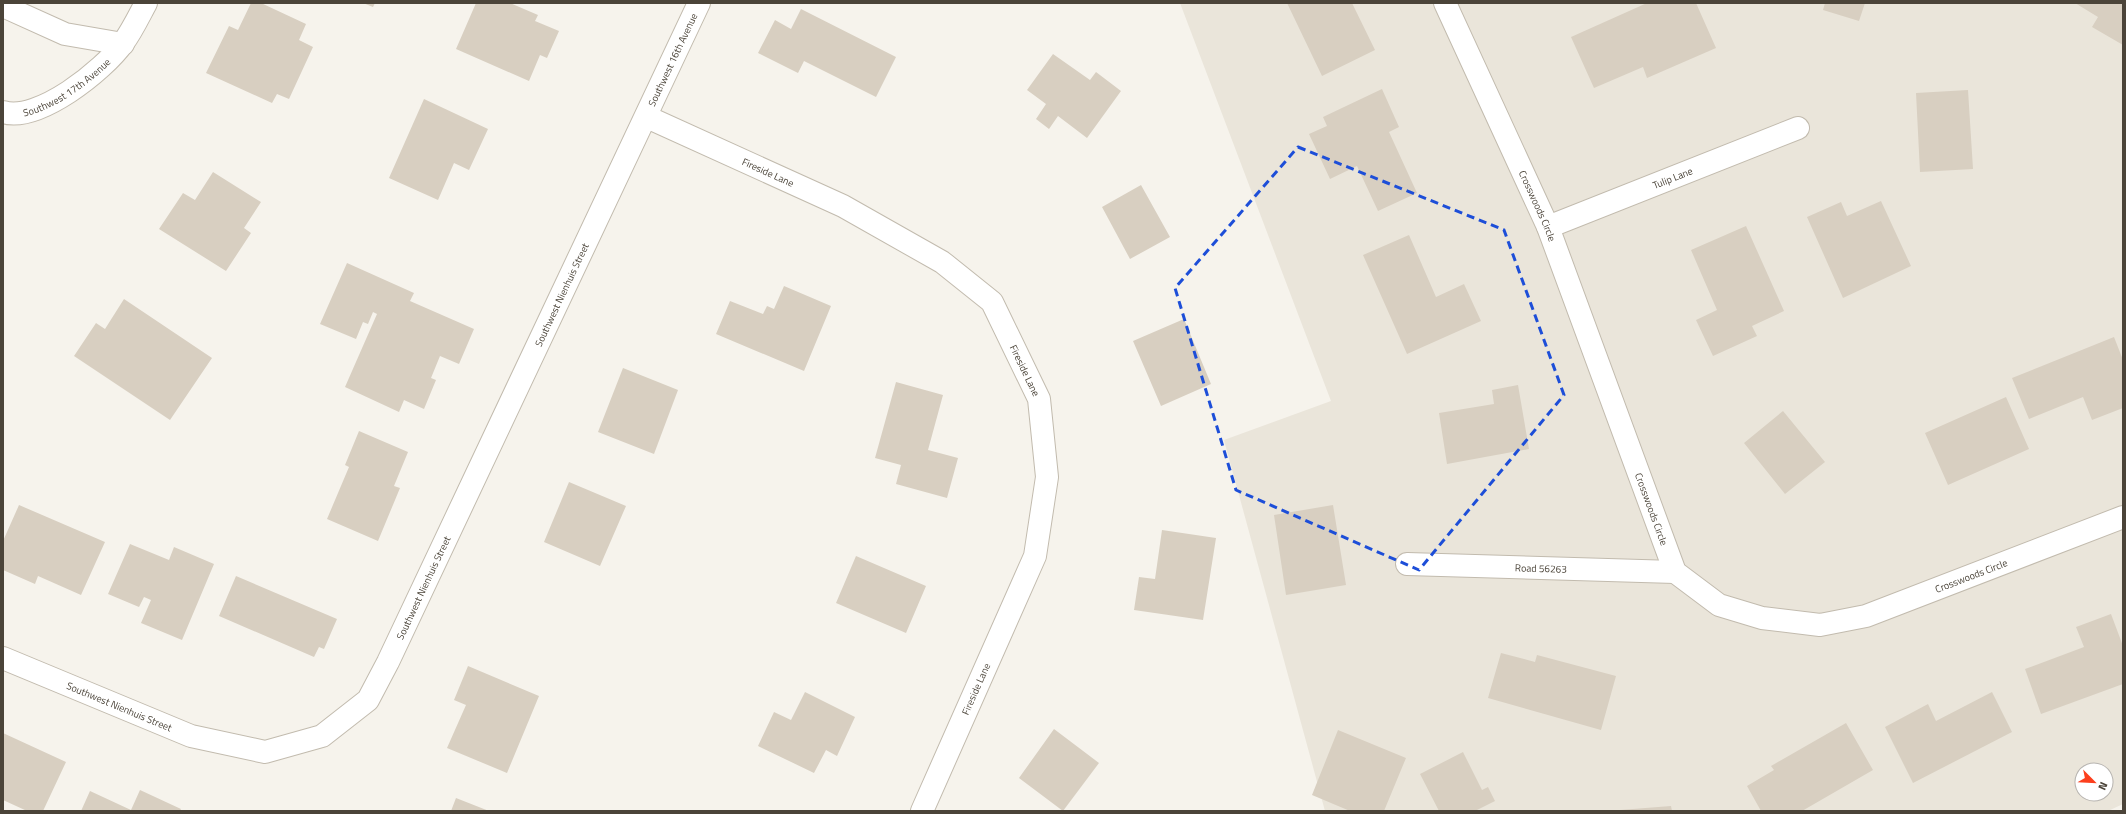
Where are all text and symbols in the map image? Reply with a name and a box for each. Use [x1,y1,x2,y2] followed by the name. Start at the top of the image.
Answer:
[644,10,701,109] street label: Southwest 16th Avenue
[21,54,114,120] street label: Southwest 17th Avenue
[740,154,797,190] street label: Fireside Lane
[1650,163,1695,192] street label: Tulip Lane
[1515,168,1560,243] street label: Crosswoods Circle
[530,240,592,349] street label: Southwest Nienhuis Street
[1006,342,1044,399] street label: Fireside Lane
[1632,471,1672,547] street label: Crosswoods Circle
[392,533,454,642] street label: Southwest Nienhuis Street
[1933,555,2009,596] street label: Crosswoods Circle
[1515,560,1567,576] street label: Road 56263
[958,661,994,717] street label: Fireside Lane
[64,678,175,735] street label: Southwest Nienhuis Street
[2074,762,2114,802] north arrow
[2094,779,2112,793] text: N

